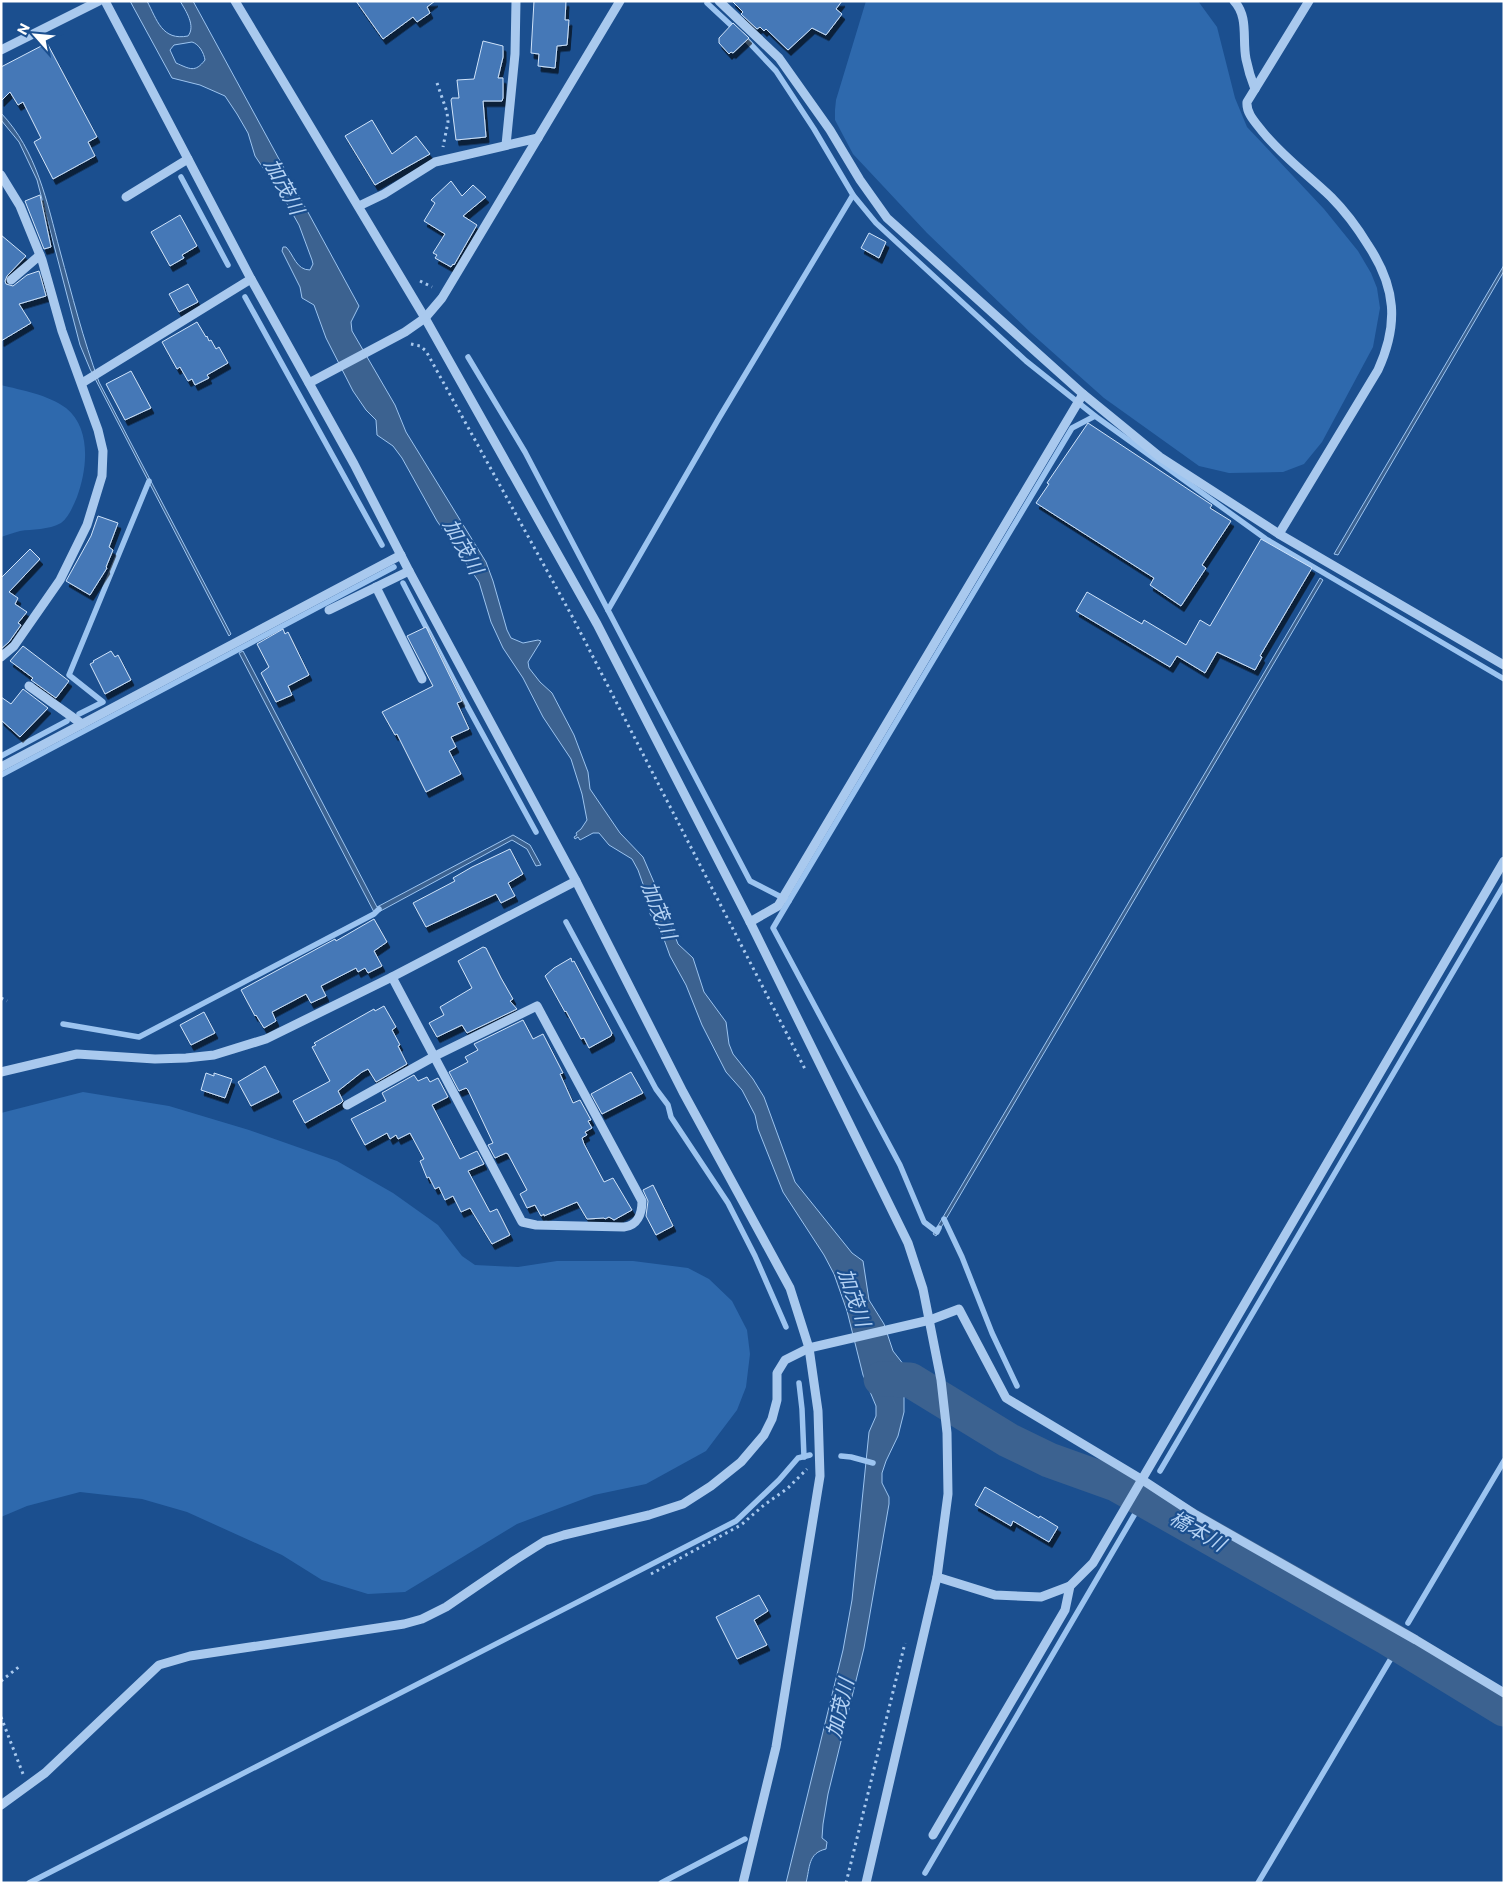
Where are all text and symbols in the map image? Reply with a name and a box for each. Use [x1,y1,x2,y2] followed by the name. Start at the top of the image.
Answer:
[10,10,60,60] north arrow
[13,20,33,37] text: N
[260,154,311,220] water label: 加茂川
[439,514,490,580] water label: 加茂川
[638,878,683,944] water label: 加茂川
[834,1265,877,1331] water label: 加茂川
[1166,1505,1232,1556] water label: 橋本川
[821,1674,858,1740] water label: 加茂川

